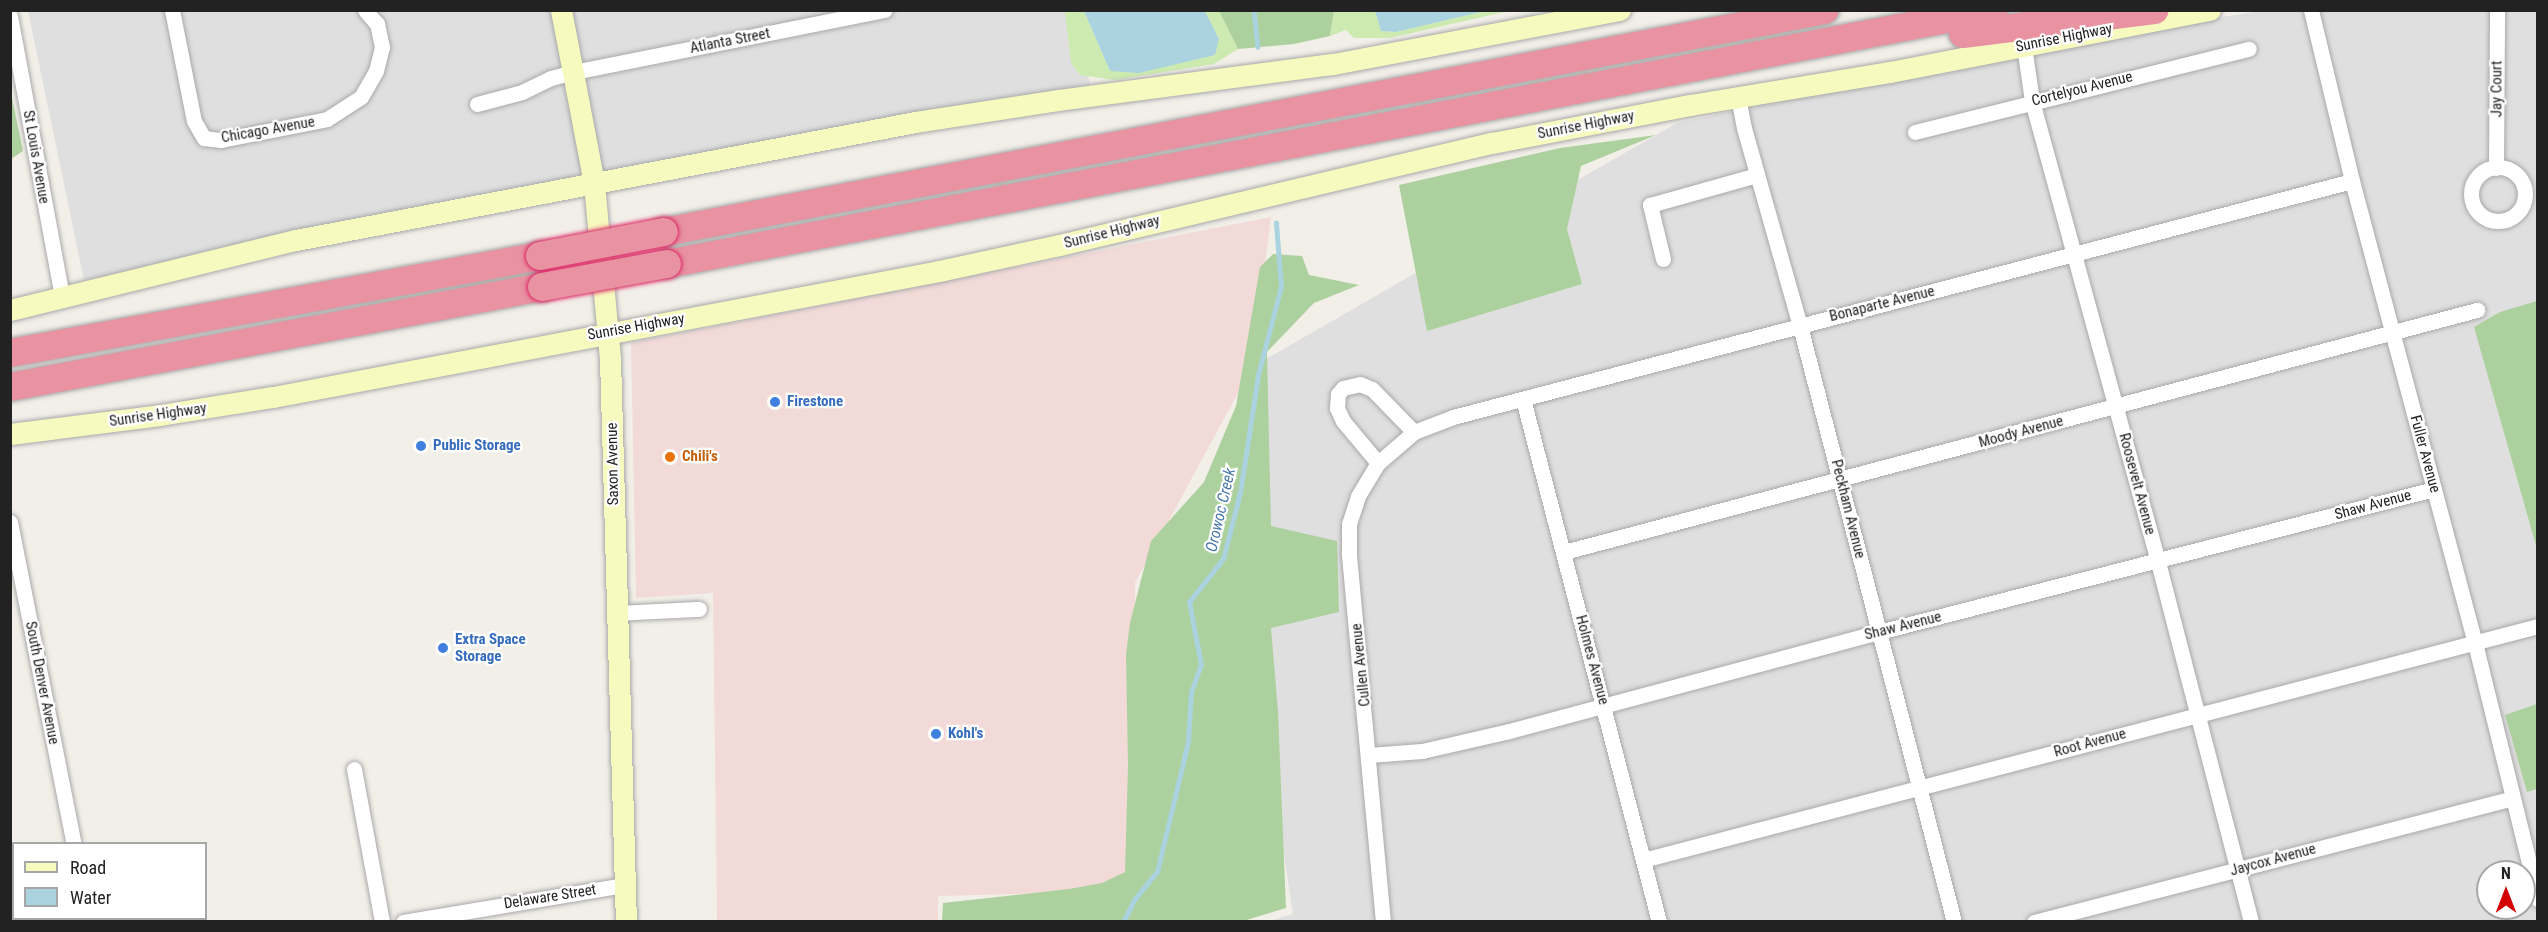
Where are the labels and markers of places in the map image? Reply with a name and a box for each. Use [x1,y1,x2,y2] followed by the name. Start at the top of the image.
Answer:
[787,393,843,411] place label: Firestone
[768,395,782,409] marker: Firestone
[433,437,521,455] place label: Public Storage
[414,439,428,453] marker: Public Storage
[682,448,718,466] place label: Chili's
[663,450,677,464] marker: Chili's
[455,630,526,665] place label: Extra Space Storage
[436,641,450,655] marker: Extra Space Storage
[948,725,983,743] place label: Kohl's
[929,727,943,741] marker: Kohl's

